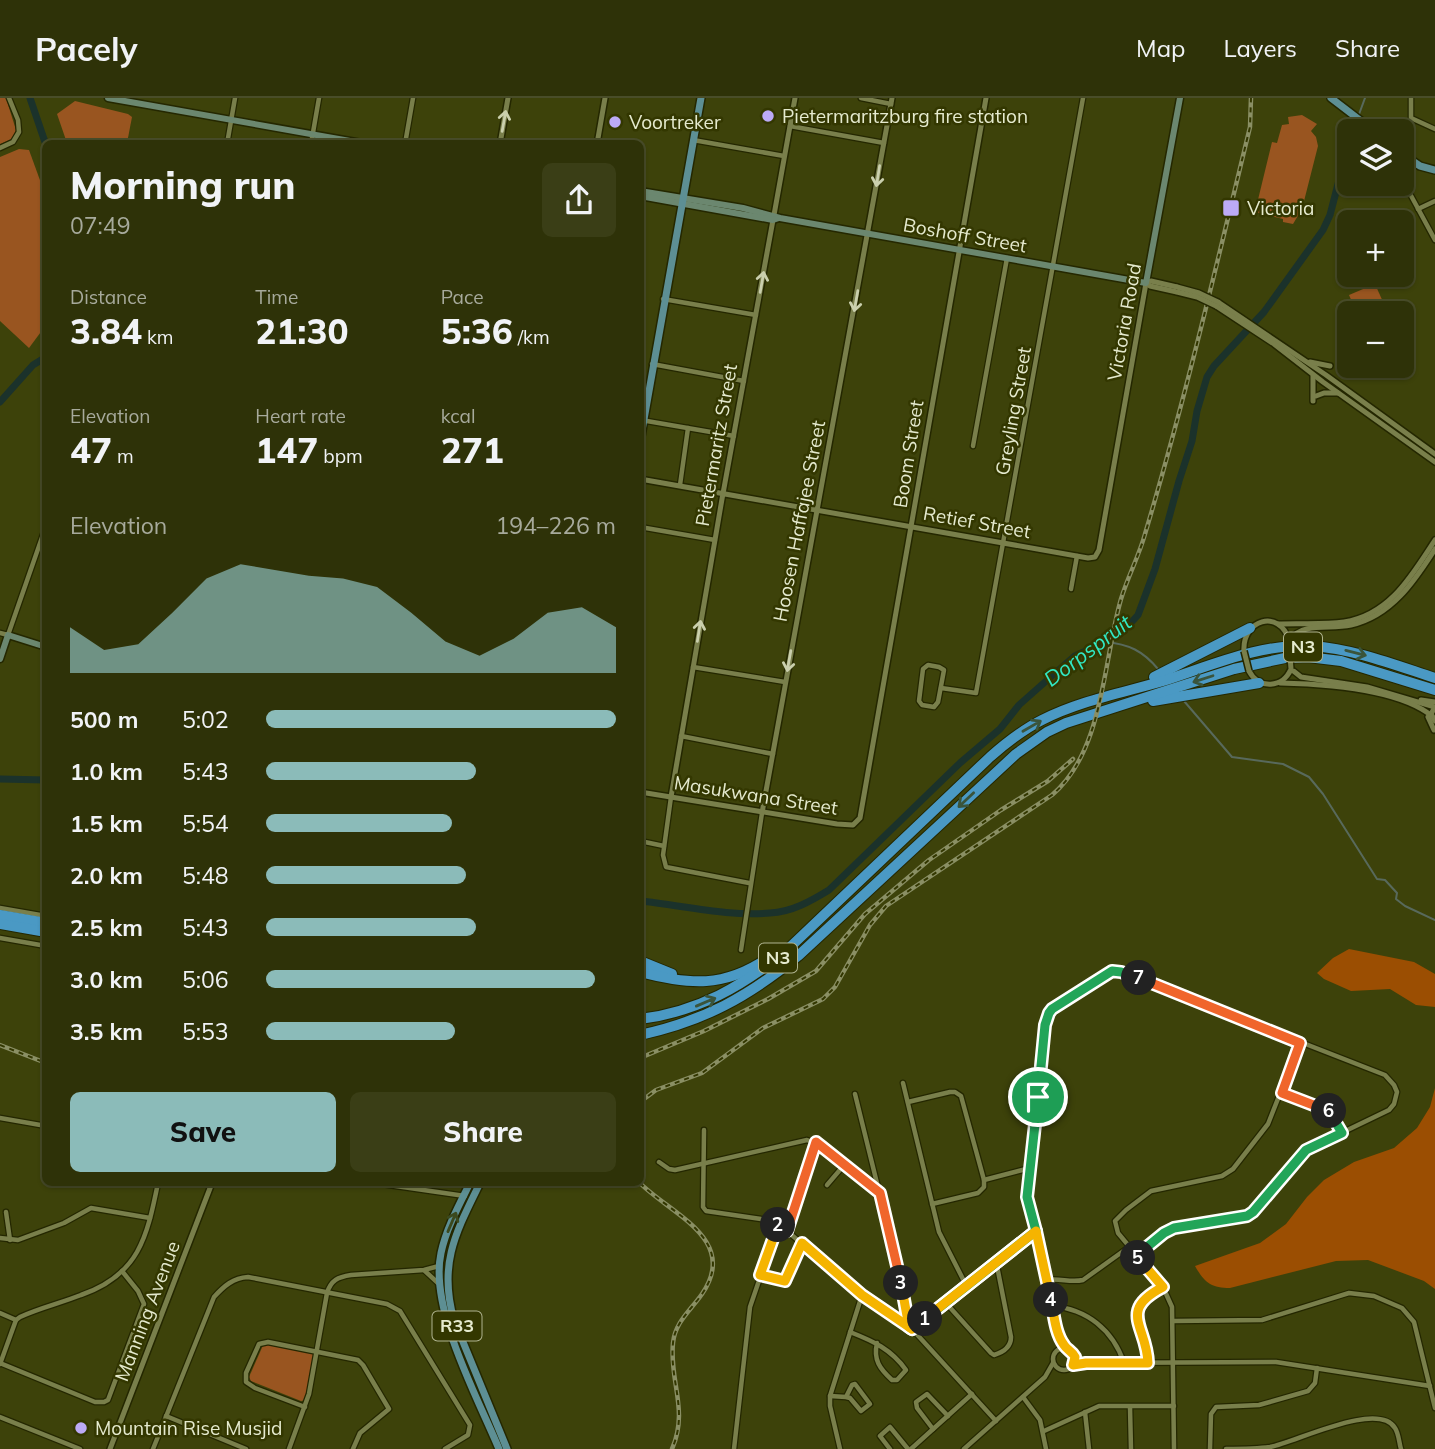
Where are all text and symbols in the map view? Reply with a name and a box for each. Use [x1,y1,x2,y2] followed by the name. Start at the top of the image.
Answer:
[35,28,138,69] text: Pacely
[1136,33,1185,63] text: Map
[1223,33,1297,63] text: Layers
[1335,33,1400,63] text: Share
[782,104,1028,128] place label: Pietermaritzburg fire station
[760,108,776,124] marker: Pietermaritzburg fire station
[498,110,511,133] one-way arrow
[629,110,721,134] place label: Voortreker
[607,114,623,130] marker: Voortreker
[1337,119,1414,378] map controls
[1337,119,1414,196] button: layers
[70,161,296,209] text: Morning run
[542,163,616,237] button: share
[871,164,884,187] one-way arrow
[1247,196,1314,220] place label: Victoria
[1221,198,1241,218] marker: Victoria
[1337,210,1414,287] button: +
[70,211,130,240] text: 07:49
[901,212,1029,258] street label: Boshoff Street
[1102,261,1146,383] street label: Victoria Road
[756,271,769,294] one-way arrow
[70,285,147,309] text: Distance
[255,285,298,309] text: Time
[441,285,484,309] text: Pace
[849,289,862,312] one-way arrow
[1337,301,1414,378] button: −
[70,309,142,353] text: 3.84
[255,309,348,353] text: 21:30
[441,309,513,353] text: 5:36
[142,325,174,349] text: km
[513,325,550,349] text: /km
[990,345,1036,477] street label: Greyling Street
[690,362,742,528] street label: Pietermaritz Street
[888,398,928,510] street label: Boom Street
[70,404,150,428] text: Elevation
[255,404,346,428] text: Heart rate
[441,404,475,428] text: kcal
[768,418,830,624] street label: Hoosen Haffajee Street
[70,428,112,472] text: 47
[255,428,318,472] text: 147
[441,428,504,472] text: 271
[112,444,134,468] text: m
[318,444,363,468] text: bpm
[921,501,1033,543] street label: Retief Street
[70,511,167,540] text: Elevation
[495,511,616,540] text: 194–226 m
[1038,608,1137,692] water label: Dorpspruit
[693,620,706,643] one-way arrow
[1284,632,1322,662] road number: N3
[1344,647,1367,660] one-way arrow
[782,649,795,672] one-way arrow
[1192,674,1214,686] one-way arrow
[70,705,138,734] text: 500 m
[182,705,229,734] text: 5:02
[1021,719,1041,733] one-way arrow
[70,757,143,786] text: 1.0 km
[182,757,229,786] text: 5:43
[672,770,840,820] street label: Masukwana Street
[958,792,975,809] one-way arrow
[70,809,143,838] text: 1.5 km
[182,809,229,838] text: 5:54
[70,861,143,890] text: 2.0 km
[182,861,229,890] text: 5:48
[70,913,143,942] text: 2.5 km
[182,913,229,942] text: 5:43
[759,944,797,972] road number: N3
[1122,960,1156,996] pin: 7
[70,965,143,994] text: 3.0 km
[182,965,229,994] text: 5:06
[1133,965,1144,989] text: 7
[695,995,716,1008] one-way arrow
[70,1017,143,1046] text: 3.5 km
[182,1017,229,1046] text: 5:53
[1008,1067,1068,1127] pin
[1019,1078,1057,1116] icon: arrive
[70,1092,336,1172] button: Save
[350,1092,616,1172] button: Share
[1312,1094,1346,1128] pin: 6
[1323,1098,1334,1122] text: 6
[760,1208,796,1242] pin: 2
[446,1212,459,1234] one-way arrow
[772,1212,783,1236] text: 2
[109,1238,185,1384] street label: Manning Avenue
[1120,1240,1156,1276] pin: 5
[1132,1245,1143,1269] text: 5
[884,1266,918,1300] pin: 3
[895,1270,906,1294] text: 3
[1034,1282,1068,1318] pin: 4
[1045,1287,1056,1311] text: 4
[908,1302,942,1336] pin: 1
[919,1306,930,1330] text: 1
[433,1311,482,1340] road number: R33
[95,1416,282,1440] place label: Mountain Rise Musjid
[73,1420,89,1436] marker: Mountain Rise Musjid

